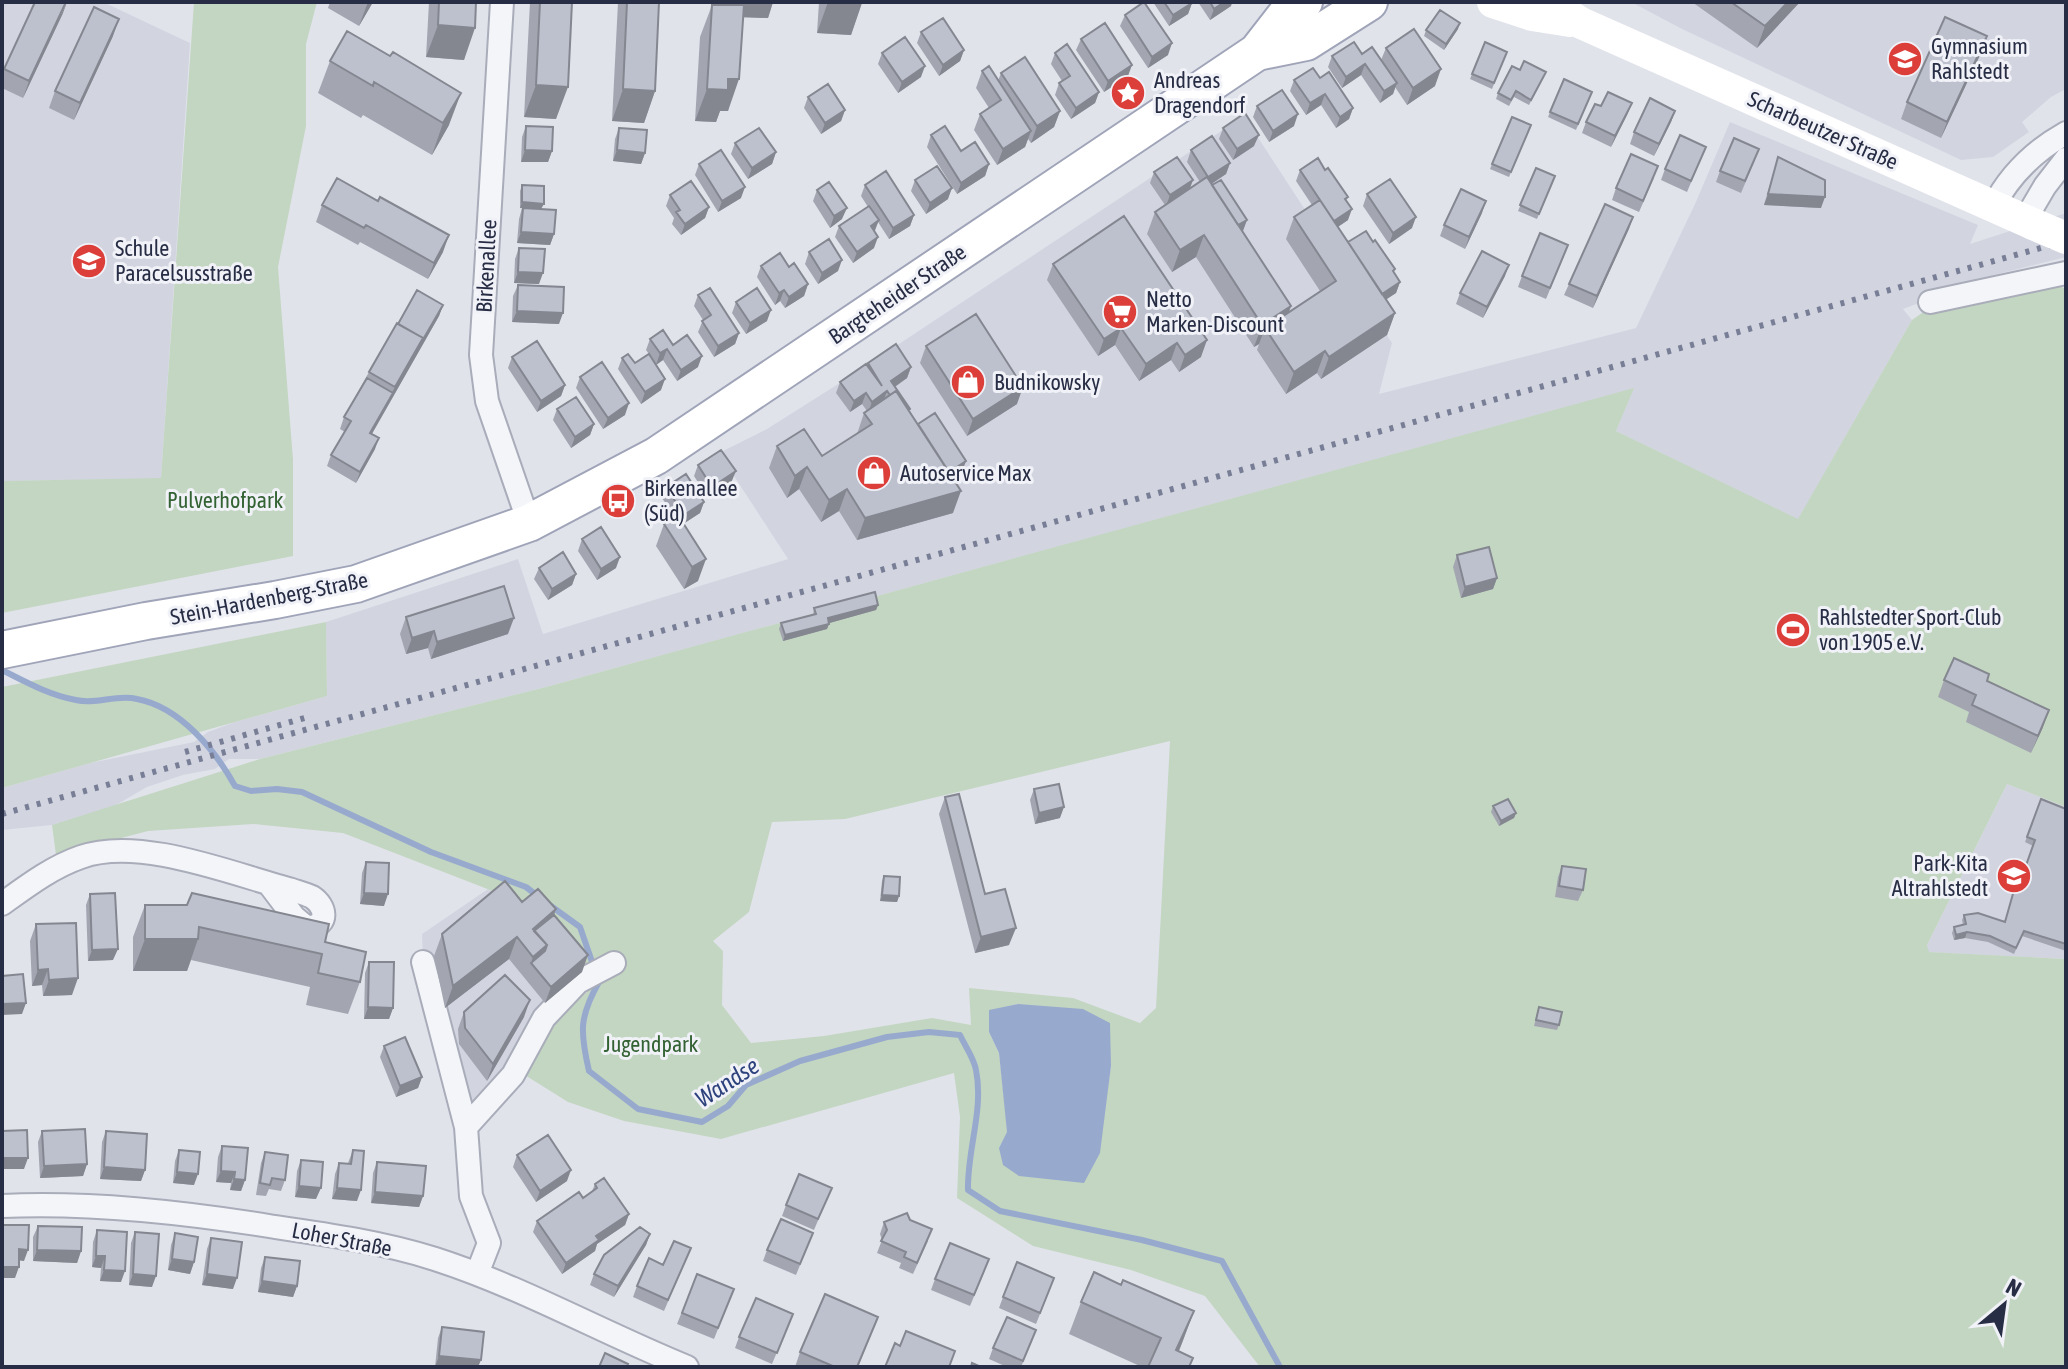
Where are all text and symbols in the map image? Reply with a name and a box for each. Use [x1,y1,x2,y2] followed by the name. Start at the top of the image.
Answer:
[1931,33,2028,84] place label: Gymnasium Rahlstedt
[1886,40,1924,78] school or university icon: Gymnasium Rahlstedt
[1154,67,1245,118] place label: Andreas Dragendorf
[1109,74,1147,112] place icon: Andreas Dragendorf
[1744,85,1902,175] street label: Scharbeutzer Straße
[471,219,501,313] street label: Birkenallee
[115,235,253,286] place label: Schule Paracelsusstraße
[823,239,971,349] street label: Bargteheider Straße
[70,242,108,280] school or university icon: Schule Paracelsusstraße
[1146,286,1284,337] place label: Netto Marken-Discount
[1101,293,1139,331] supermarket icon: Netto Marken-Discount
[949,363,987,401] shop icon: Budnikowsky
[994,369,1100,395] place label: Budnikowsky
[855,454,893,492] shop icon: Autoservice Max
[900,460,1031,486] place label: Autoservice Max
[644,475,737,526] place label: Birkenallee (Süd)
[599,482,637,520] bus stop icon: Birkenallee (Süd)
[167,487,283,513] park label: Pulverhofpark
[168,566,370,630] street label: Stein-Hardenberg-Straße
[1819,604,2001,655] place label: Rahlstedter Sport-Club von 1905 e.V.
[1774,611,1812,649] sports icon: Rahlstedter Sport-Club von 1905 e.V.
[1892,850,1988,901] place label: Park-Kita Altrahlstedt
[1995,857,2033,895] school or university icon: Park-Kita Altrahlstedt
[604,1031,699,1057] park label: Jugendpark
[690,1052,764,1112] water label: Wandse
[290,1217,394,1261] street label: Loher Straße
[1964,1265,2044,1345] north arrow
[2002,1273,2026,1302] text: N

